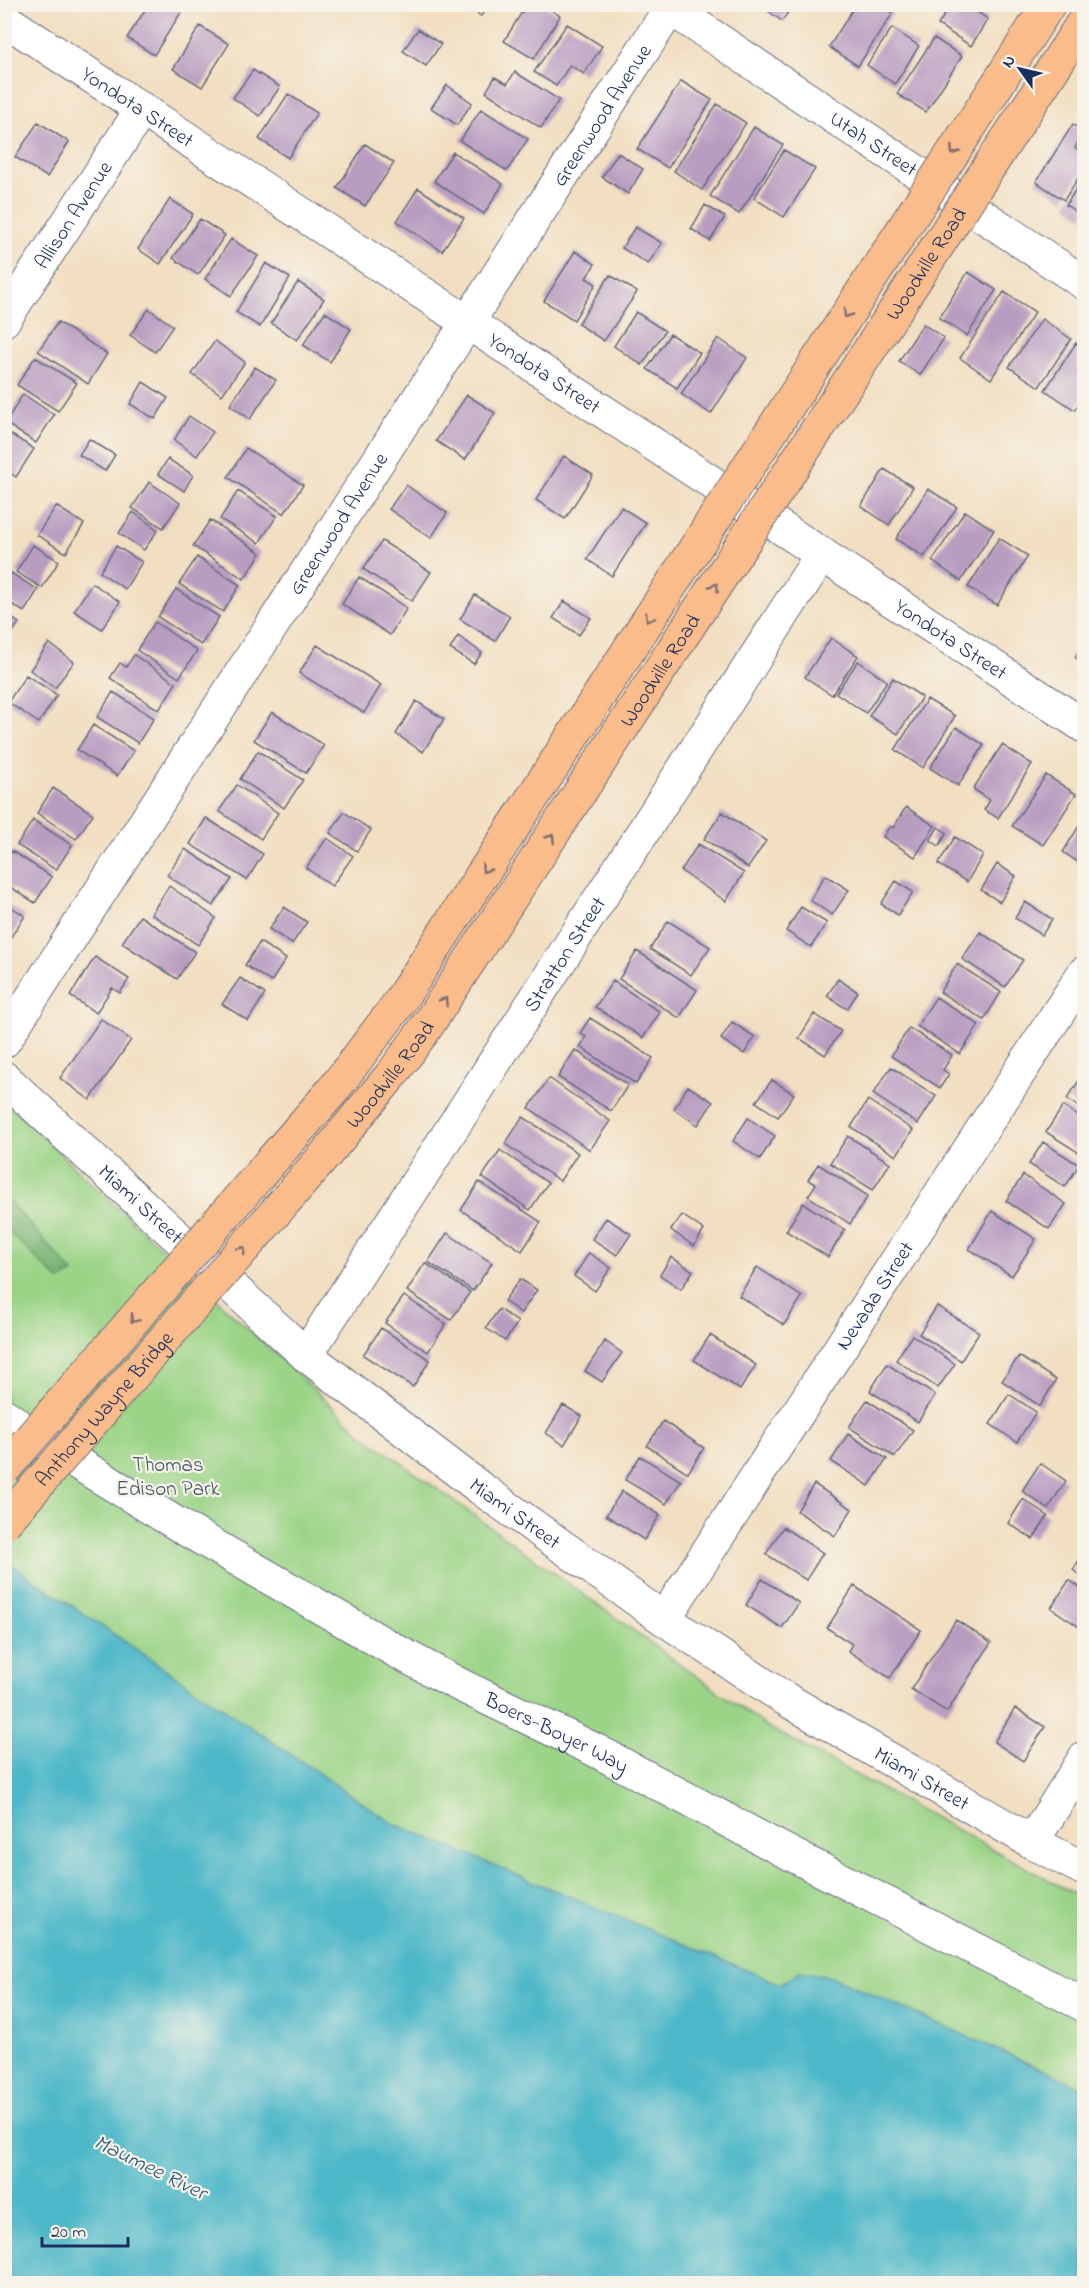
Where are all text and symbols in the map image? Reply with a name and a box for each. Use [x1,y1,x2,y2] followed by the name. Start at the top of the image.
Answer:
[546,38,661,193] street label: Greenwood Avenue
[990,39,1050,99] north arrow
[996,50,1022,73] text: N
[74,60,199,156] street label: Yondota Street
[823,105,923,185] street label: Utah Street
[950,144,961,155] one-way arrow
[28,155,121,276] street label: Allison Avenue
[880,202,976,327] street label: Woodville Road
[843,307,854,318] one-way arrow
[481,326,606,423] street label: Yondota Street
[283,447,397,602] street label: Greenwood Avenue
[708,583,719,594] one-way arrow
[888,593,1012,689] street label: Yondota Street
[613,609,709,734] street label: Woodville Road
[645,611,656,622] one-way arrow
[544,834,555,845] one-way arrow
[481,863,493,873] one-way arrow
[518,891,614,1019] street label: Stratton Street
[437,997,448,1008] one-way arrow
[340,1016,443,1136] street label: Woodville Road
[90,1158,189,1252] street label: Miami Street
[830,1236,923,1357] street label: Nevada Street
[235,1246,246,1257] one-way arrow
[130,1312,141,1323] one-way arrow
[29,1325,182,1494] street label: Anthony Wayne Bridge
[116,1451,221,1505] park label: Thomas Edison Park
[462,1472,566,1558] street label: Miami Street
[478,1686,633,1784] street label: Boers-Boyer Way
[868,1740,975,1820] street label: Miami Street
[88,2128,214,2211] water label: Maumee River
[42,2210,128,2248] scale bar
[51,2220,86,2246] text: 20 m

